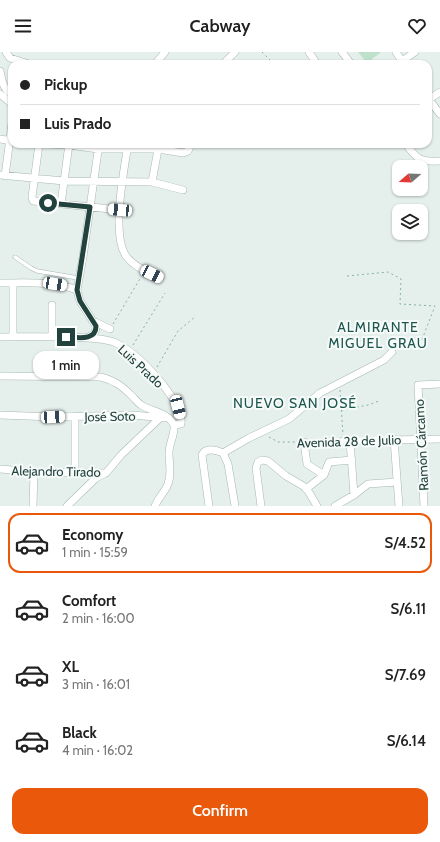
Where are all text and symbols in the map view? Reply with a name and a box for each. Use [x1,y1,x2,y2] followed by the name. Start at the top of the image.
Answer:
[12,15,34,37] icon: menu
[190,15,250,37] text: Cabway
[406,15,428,37] icon: heart
[44,76,87,94] text: Pickup
[44,115,111,133] text: Luis Prado
[392,160,428,196] north arrow
[392,160,428,240] map controls
[39,194,57,212] route start
[108,203,132,217] car
[392,204,428,240] button: layers
[139,263,165,285] car
[42,276,68,292] car
[328,318,428,352] district label: ALMIRANTE MIGUEL GRAU
[57,328,75,346] route end
[115,341,167,391] street label: Luis Prado
[33,351,99,379] callout: 1 min
[51,357,81,373] text: 1 min
[169,394,187,420] car
[233,394,357,412] district label: NUEVO SAN JOSÉ
[411,399,431,491] street label: Ramón Cárcamo
[83,408,136,424] street label: José Soto
[41,410,65,424] car
[297,431,401,451] street label: Avenida 28 de Julio
[11,462,101,481] street label: Alejandro Tirado
[14,525,50,561] icon: car
[62,526,123,544] text: Economy
[384,534,426,552] text: S/4.52
[62,544,128,560] text: 1 min · 15:59
[14,591,50,627] icon: car
[62,592,116,610] text: Comfort
[390,600,426,618] text: S/6.11
[62,610,135,626] text: 2 min · 16:00
[14,657,50,693] icon: car
[62,658,79,676] text: XL
[385,666,426,684] text: S/7.69
[62,676,130,692] text: 3 min · 16:01
[14,723,50,759] icon: car
[62,724,97,742] text: Black
[387,732,426,750] text: S/6.14
[62,742,133,758] text: 4 min · 16:02
[12,788,428,834] button: Confirm

